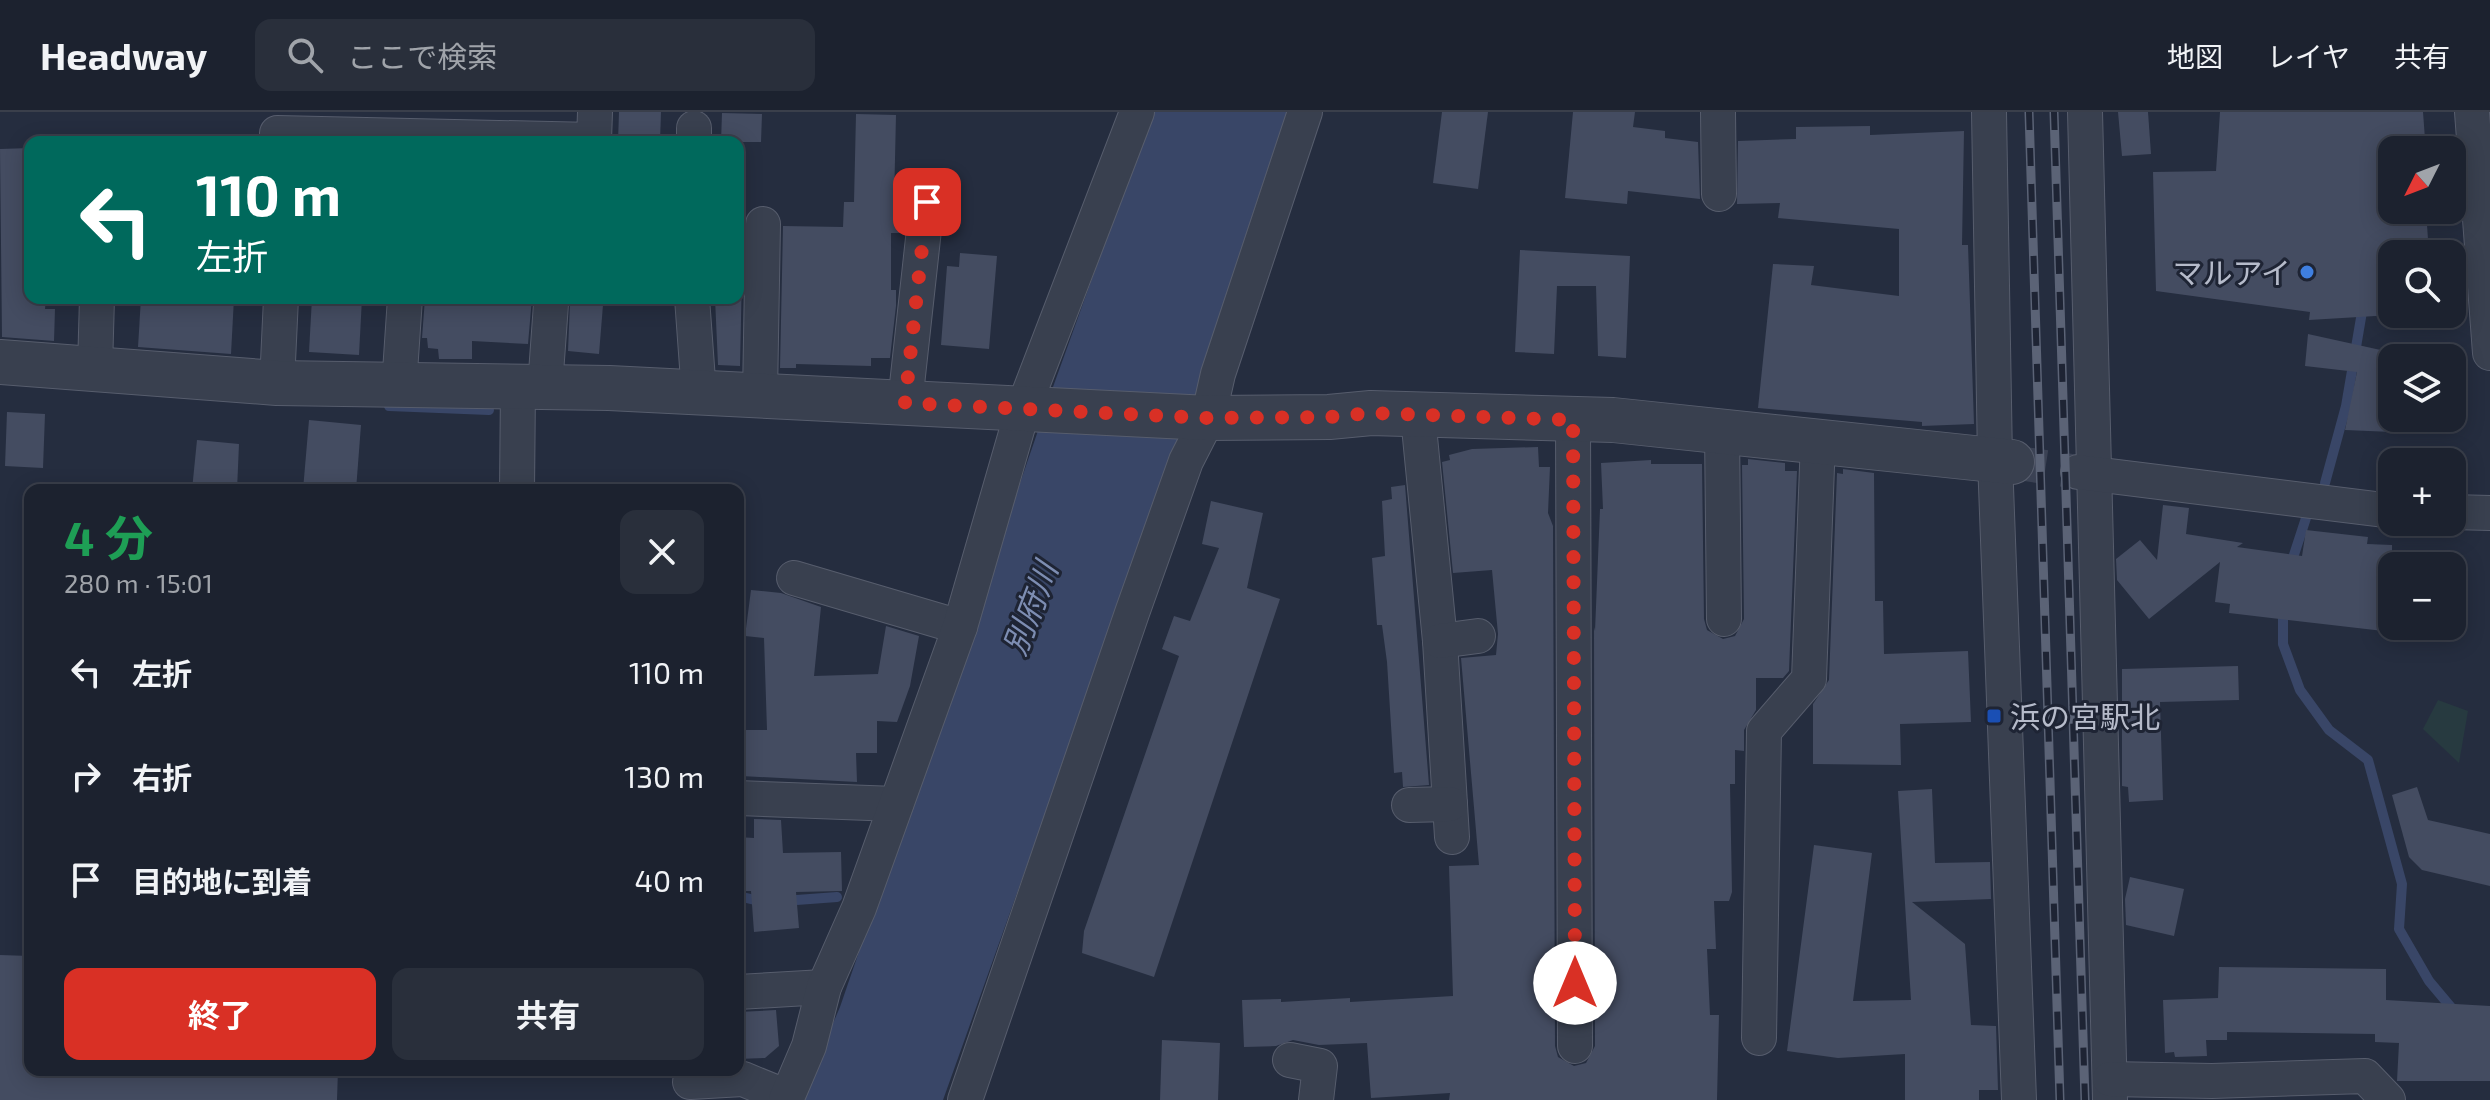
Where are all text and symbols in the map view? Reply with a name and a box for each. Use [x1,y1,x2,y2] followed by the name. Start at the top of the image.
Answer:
[255,19,815,91] search box
[40,32,207,78] text: Headway
[283,33,327,77] icon: search
[347,38,497,74] text: ここで検索
[2167,39,2223,73] text: 地図
[2267,39,2350,73] text: レイヤ
[2394,39,2450,73] text: 共有
[2378,136,2466,224] north arrow
[2378,136,2466,640] map controls
[196,160,341,227] text: 110 m
[64,168,168,272] icon: left
[893,168,961,236] pin
[905,180,949,224] icon: arrive
[196,234,268,277] text: 左折
[2378,240,2466,328] button: search
[2173,254,2291,290] place label: マルアイ
[2298,263,2316,281] marker: マルアイ
[2378,344,2466,432] button: layers
[2378,448,2466,536] button: +
[64,508,153,566] text: 4 分
[620,510,704,594] button: close
[2378,552,2466,640] button: −
[994,554,1065,660] water label: 別府川
[64,567,213,598] text: 280 m · 15:01
[64,650,108,694] icon: left
[629,654,704,690] text: 110 m
[132,655,192,691] text: 左折
[2010,698,2160,734] place label: 浜の宮駅北
[1985,707,2003,725] marker: 浜の宮駅北
[64,754,108,798] icon: right
[624,758,704,794] text: 130 m
[132,759,192,795] text: 右折
[64,858,108,902] icon: arrive
[634,862,704,898] text: 40 m
[132,863,312,899] text: 目的地に到着
[1533,941,1617,1025] position arrow
[64,968,376,1060] button: 終了
[392,968,704,1060] button: 共有

